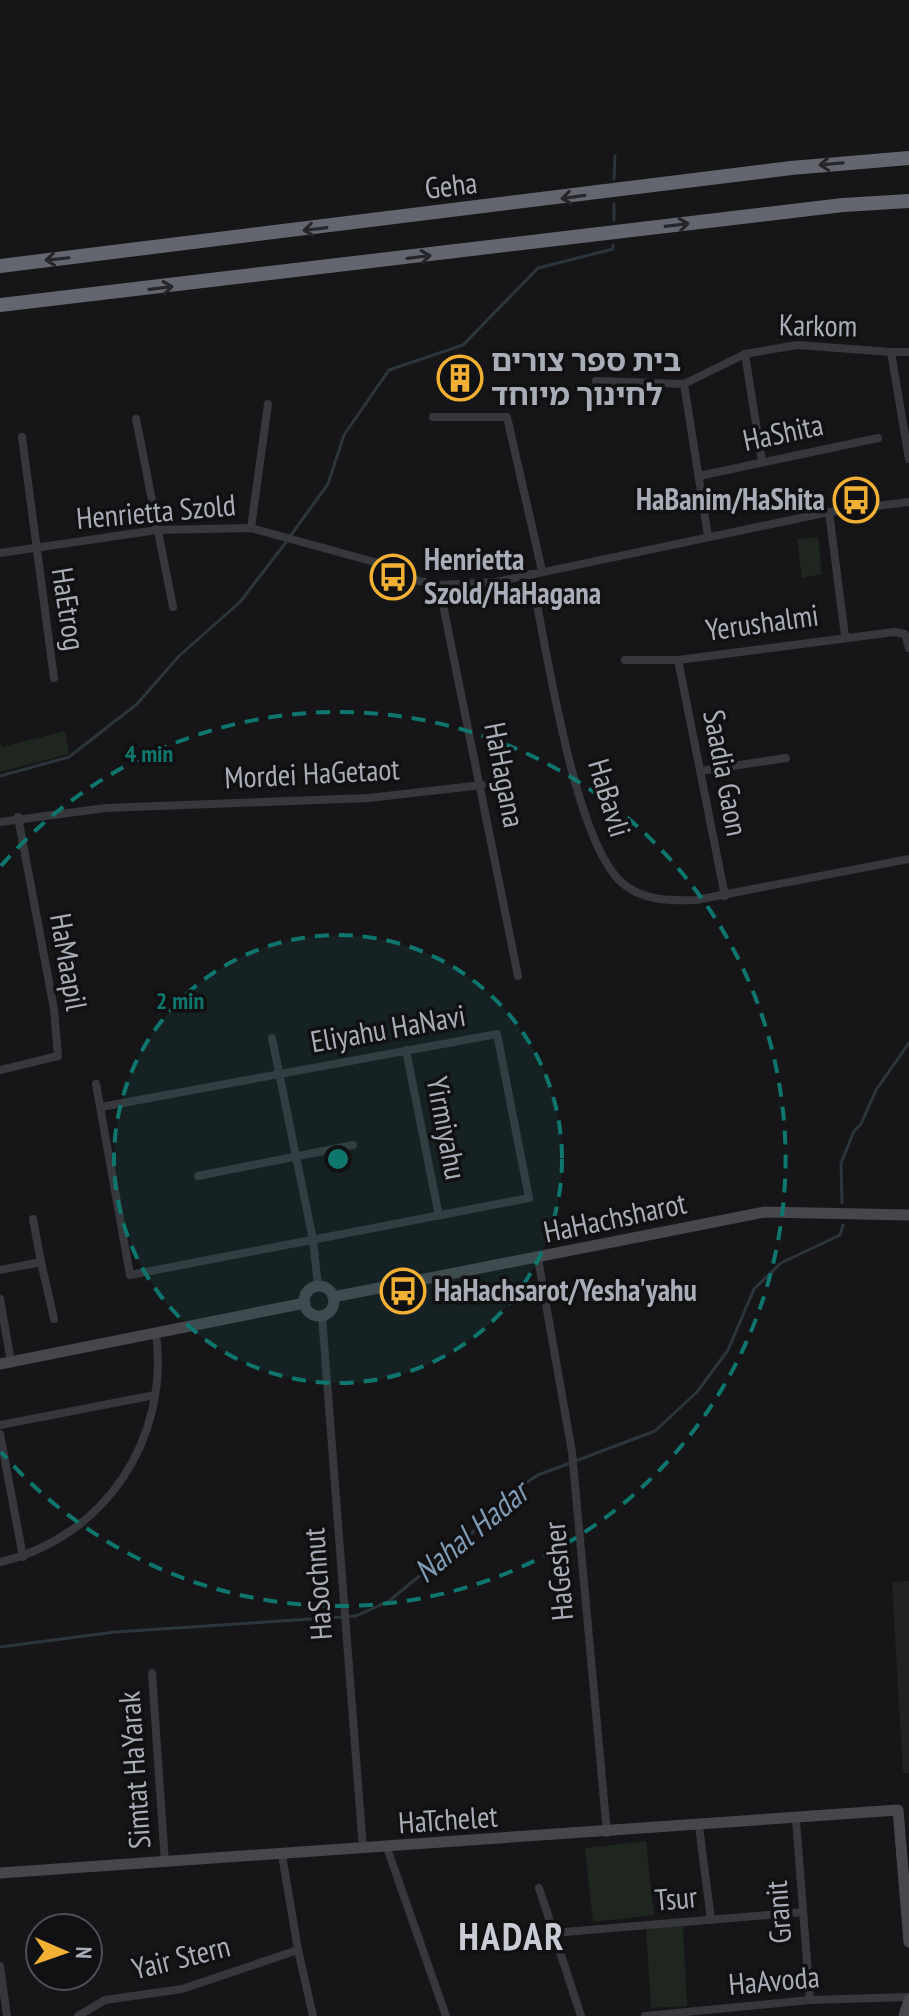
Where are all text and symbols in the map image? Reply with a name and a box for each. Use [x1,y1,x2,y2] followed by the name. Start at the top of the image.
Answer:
[818,157,845,172] one-way arrow
[422,162,479,207] street label: Geha
[561,190,587,205] one-way arrow
[664,217,689,232] one-way arrow
[303,222,328,237] one-way arrow
[405,249,432,264] one-way arrow
[44,252,71,267] one-way arrow
[148,280,173,295] one-way arrow
[779,304,857,345] street label: Karkom
[491,340,681,413] place label: בית ספר צורים לחינוך מיוחד
[436,354,484,402] building icon: בית ספר צורים לחינוך מיוחד
[739,404,826,459] street label: HaShita
[832,476,880,524] bus stop icon: HaBanim/HaShita
[636,479,825,518] place label: HaBanim/HaShita
[75,484,237,537] street label: Henrietta Szold
[424,539,601,612] place label: Henrietta Szold/HaHagana
[369,553,417,601] bus stop icon: Henrietta Szold/HaHagana
[44,565,95,653] street label: HaEtrog
[703,594,821,649] street label: Yerushalmi
[695,706,758,839] street label: Saadia Gaon
[476,719,535,831] street label: HaHagana
[125,738,173,769] text: 4 min
[223,748,401,797] street label: Mordei HaGetaot
[580,754,641,841] street label: HaBavli
[42,910,97,1013] street label: HaMaapil
[156,985,204,1016] text: 2 min
[307,995,468,1060] street label: Eliyahu HaNavi
[418,1073,477,1182] street label: Yirmiyahu
[324,1145,352,1173] centre of rings
[540,1182,690,1251] street label: HaHachsharot
[379,1267,427,1315] bus stop icon: HaHachsarot/Yesha'yahu
[434,1270,697,1309] place label: HaHachsarot/Yesha'yahu
[405,1469,539,1591] water label: Nahal Hadar
[534,1519,581,1622] street label: HaGesher
[293,1526,340,1641] street label: HaSochnut
[109,1690,158,1850] street label: Simtat HaYarak
[397,1796,500,1841] street label: HaTchelet
[653,1876,699,1919] street label: Tsur
[756,1879,799,1945] street label: Granit
[459,1911,565,1960] district label: HADAR
[24,1912,104,1992] north arrow
[128,1926,234,1988] street label: Yair Stern
[70,1946,98,1959] text: N
[727,1956,821,2003] street label: HaAvoda

